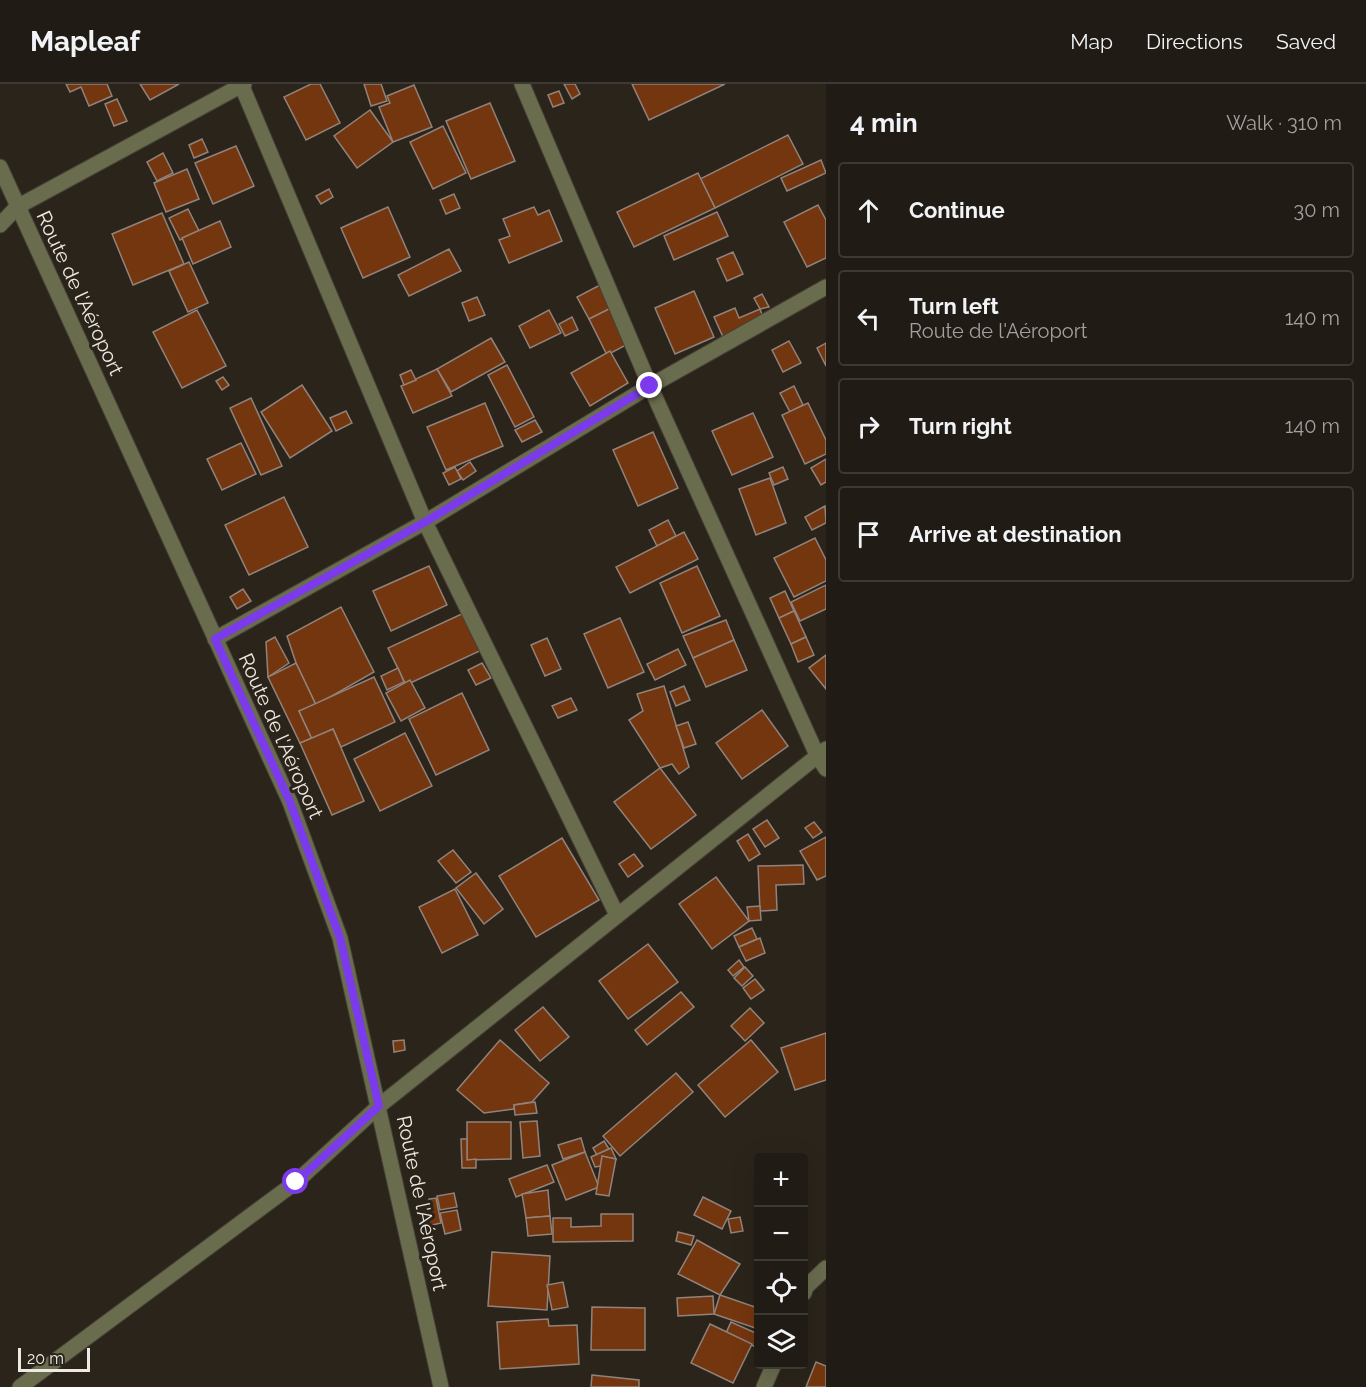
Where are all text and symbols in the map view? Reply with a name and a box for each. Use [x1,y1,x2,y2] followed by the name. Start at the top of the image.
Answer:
[30,25,140,58] text: Mapleaf
[1070,29,1113,54] text: Map
[1146,29,1243,54] text: Directions
[1276,29,1336,54] text: Saved
[850,108,918,138] text: 4 min
[1226,111,1342,135] text: Walk · 310 m
[852,194,885,227] icon: ahead
[909,197,1005,223] text: Continue
[1294,198,1340,222] text: 30 m
[31,207,129,379] street label: Route de l'Aéroport
[909,293,999,319] text: Turn left
[852,302,885,335] icon: left
[1285,306,1340,330] text: 140 m
[909,319,1087,343] text: Route de l'Aéroport
[636,372,662,398] route end
[852,410,885,443] icon: right
[909,413,1012,439] text: Turn right
[1285,414,1340,438] text: 140 m
[852,518,885,551] icon: arrive
[909,521,1122,547] text: Arrive at destination
[234,650,328,823] street label: Route de l'Aéroport
[392,1113,452,1293] street label: Route de l'Aéroport
[754,1153,808,1369] map controls
[754,1153,808,1207] button: +
[282,1168,308,1194] route start
[754,1207,808,1261] button: −
[754,1261,808,1315] button: locate
[754,1315,808,1369] button: layers
[18,1345,90,1372] scale bar
[27,1349,64,1368] text: 20 m

